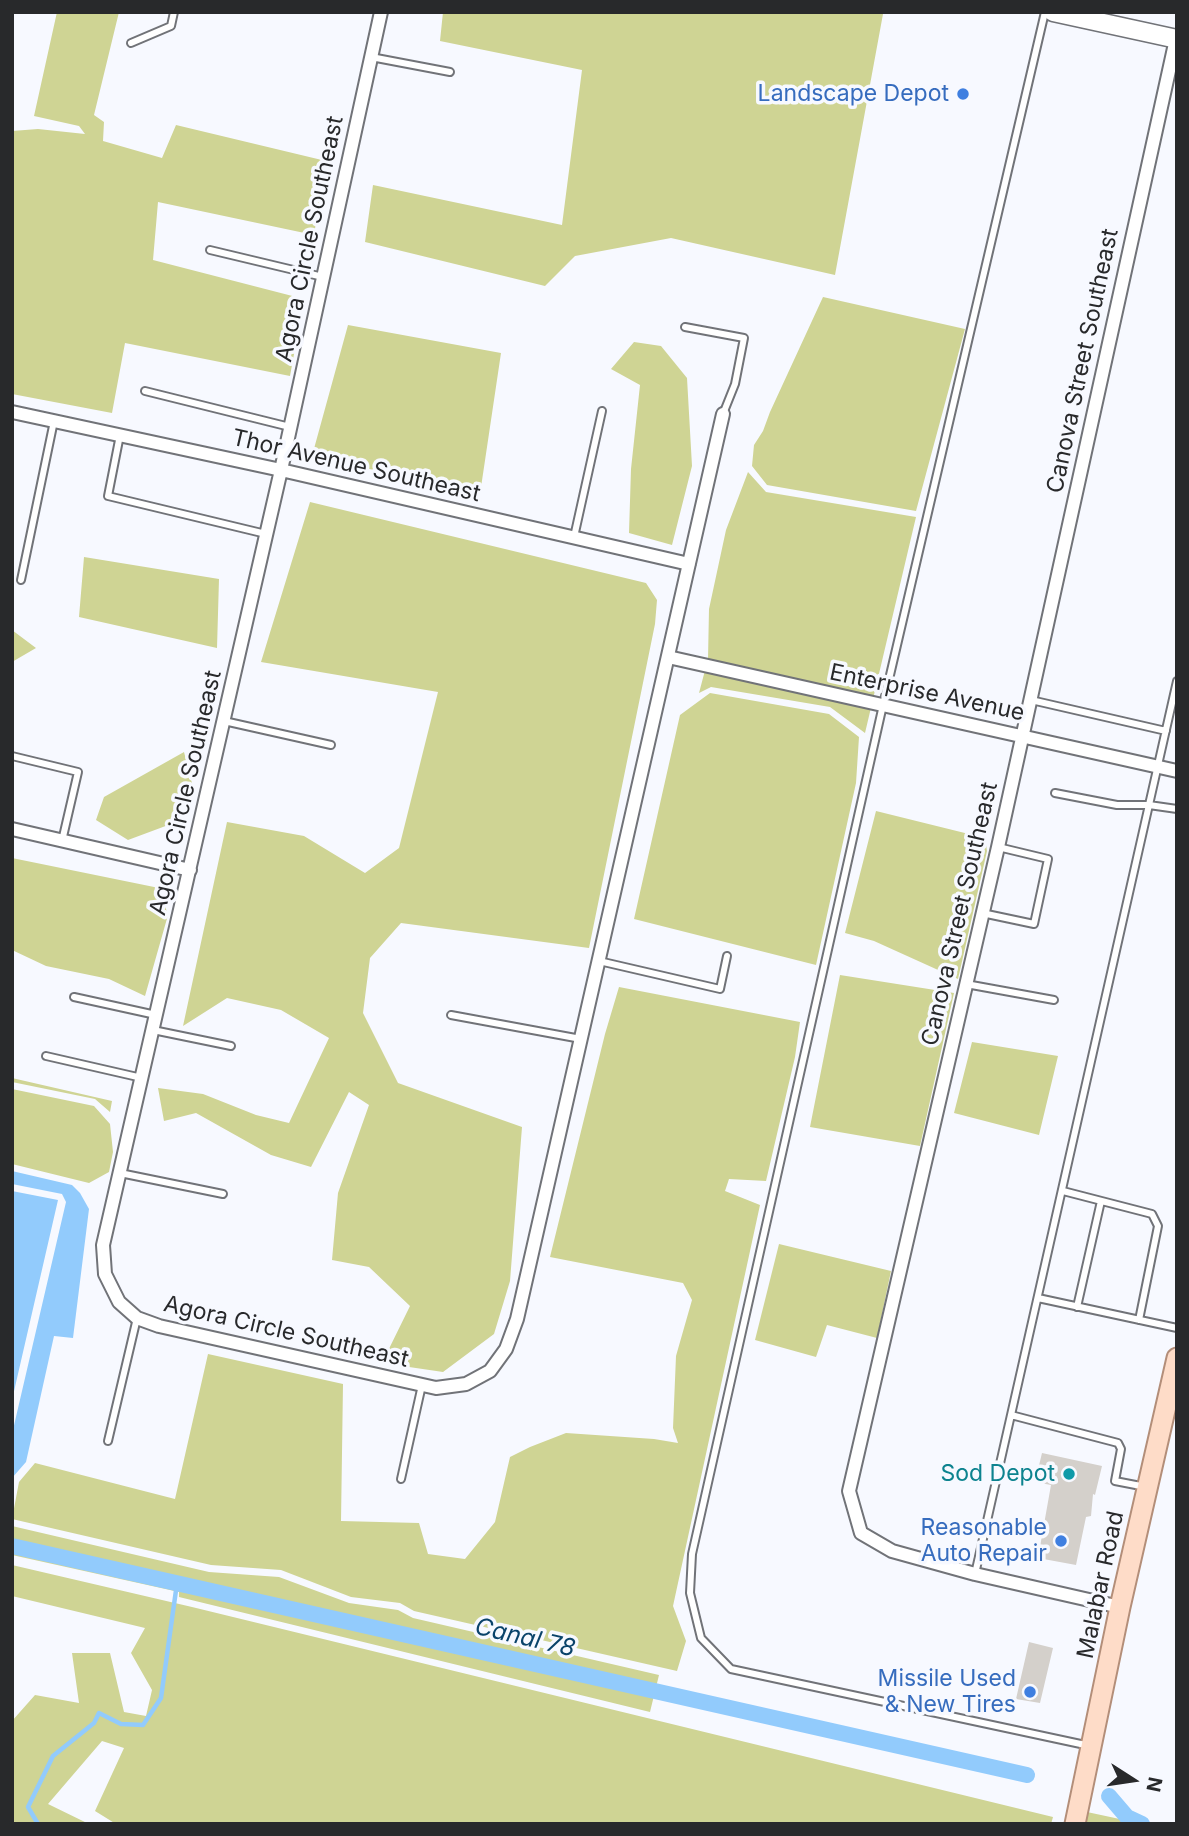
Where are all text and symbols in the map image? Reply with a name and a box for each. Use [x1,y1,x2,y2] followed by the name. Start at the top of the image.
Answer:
[758,80,949,108] place label: Landscape Depot
[955,86,971,102] marker: Landscape Depot
[270,114,350,364] street label: Agora Circle Southeast
[1041,226,1125,496] street label: Canova Street Southeast
[229,424,483,508] street label: Thor Avenue Southeast
[827,659,1027,727] street label: Enterprise Avenue
[144,668,228,918] street label: Agora Circle Southeast
[916,780,1004,1048] street label: Canova Street Southeast
[161,1290,411,1374] street label: Agora Circle Southeast
[940,1460,1055,1488] place label: Sod Depot
[1061,1466,1077,1482] marker: Sod Depot
[1072,1509,1130,1661] street label: Malabar Road
[920,1514,1047,1568] place label: Reasonable Auto Repair
[1053,1533,1069,1549] marker: Reasonable Auto Repair
[472,1613,578,1663] water label: Canal 78
[878,1665,1016,1719] place label: Missile Used & New Tires
[1022,1684,1038,1700] marker: Missile Used & New Tires
[1098,1745,1168,1815] north arrow
[1141,1775,1167,1794] text: N

